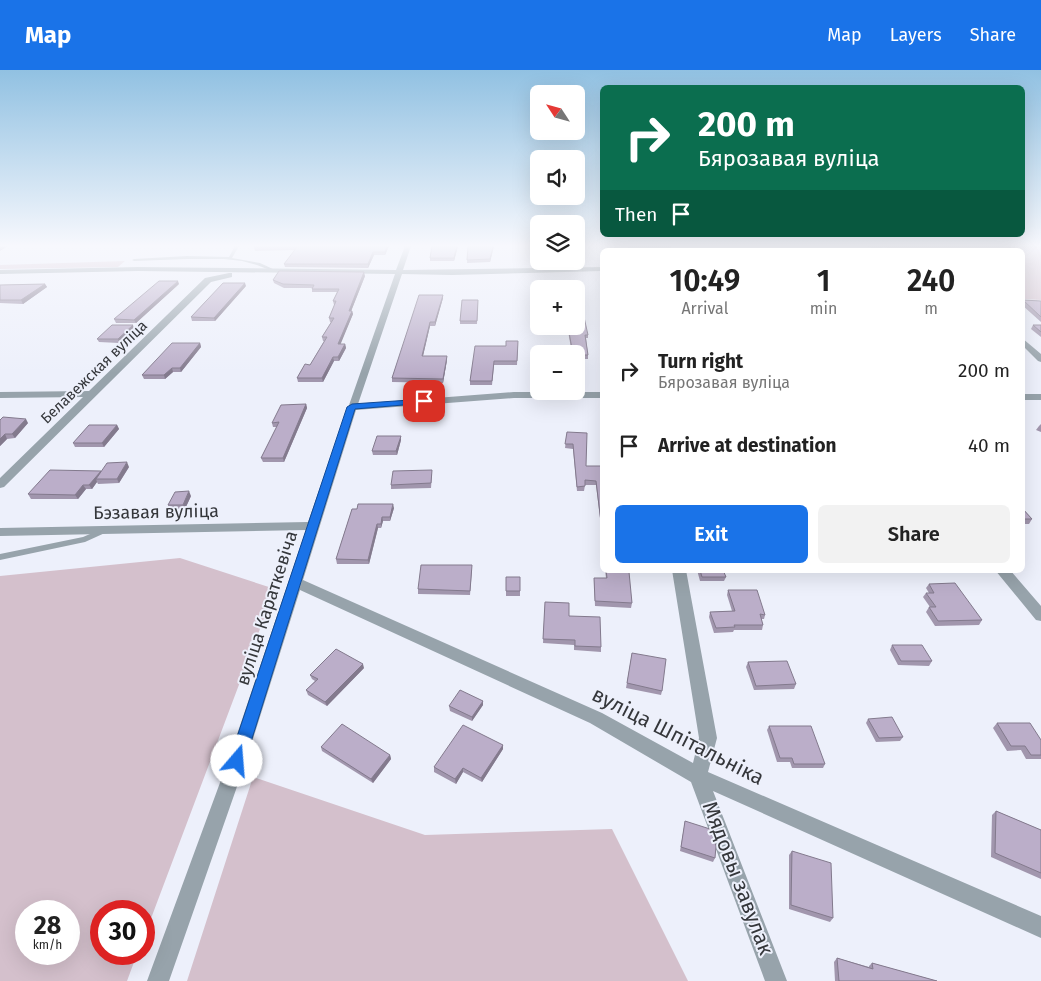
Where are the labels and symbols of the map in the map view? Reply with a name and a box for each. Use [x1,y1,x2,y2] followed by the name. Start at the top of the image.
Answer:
[530,85,585,140] north arrow
[37,317,151,427] street label: Белавежская вуліца
[403,380,445,422] pin
[93,500,219,524] street label: Бэзавая вуліца
[232,528,302,688] street label: вуліца Караткевіча
[587,681,769,791] street label: вуліца Шпітальніка
[210,734,262,786] position arrow
[697,798,779,959] street label: Мядовы завулак
[90,900,155,965] speed limit sign: 30

